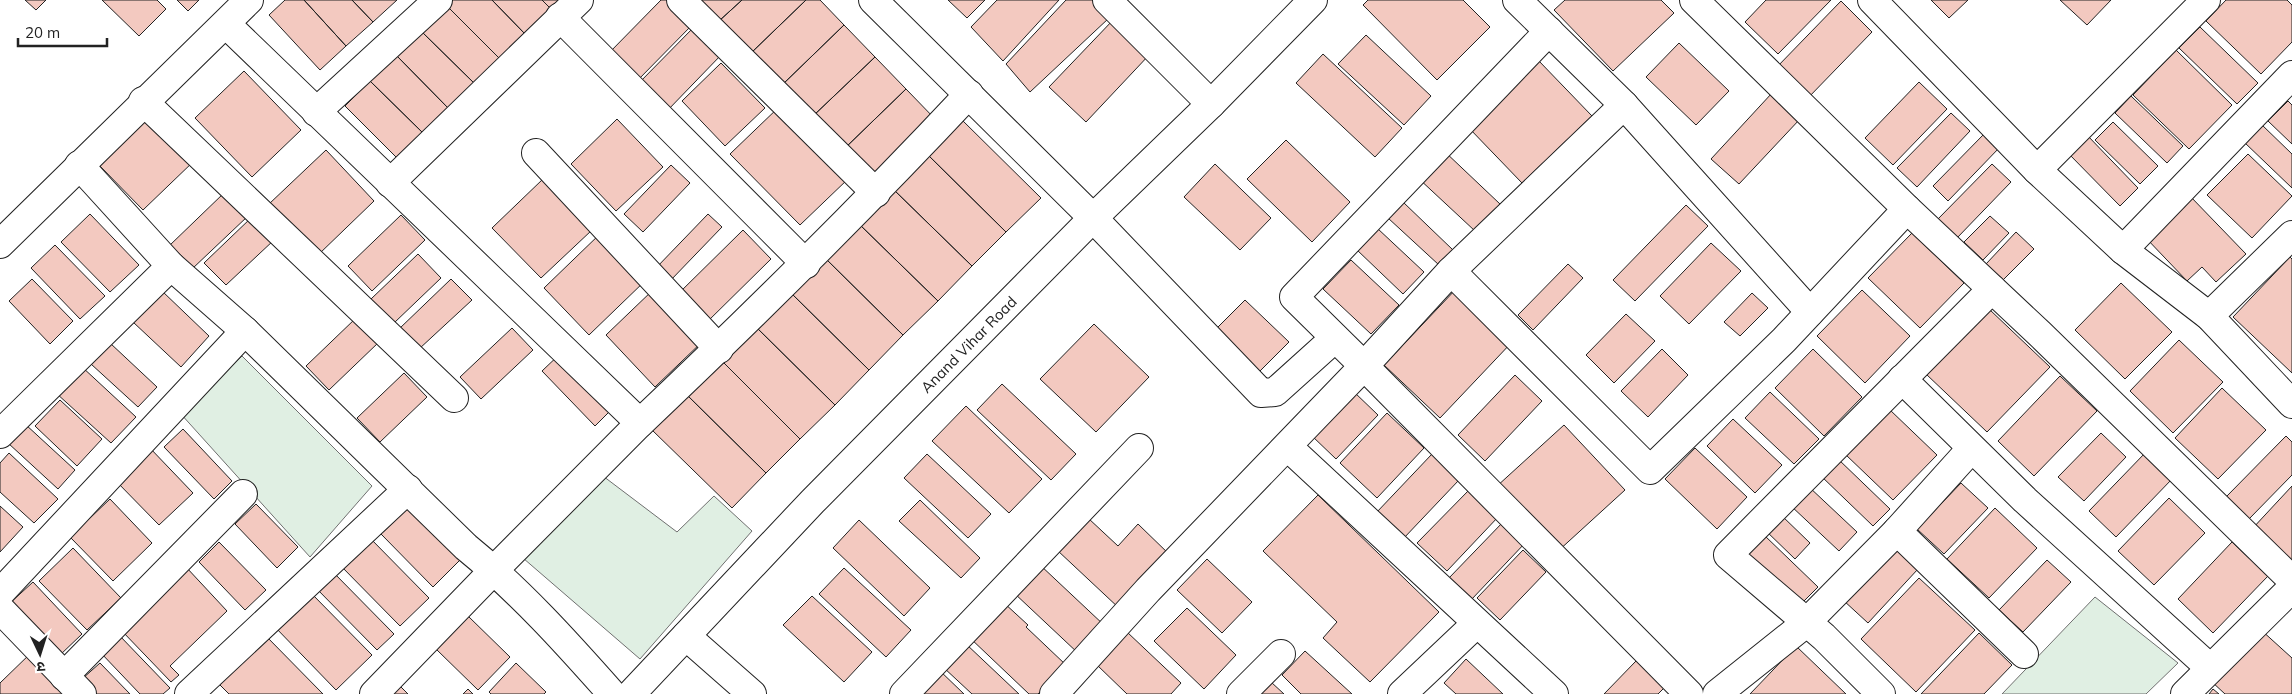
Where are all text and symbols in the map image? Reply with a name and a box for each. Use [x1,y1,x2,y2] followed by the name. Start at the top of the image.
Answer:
[18,15,106,47] scale bar
[25,23,60,42] text: 20 m
[916,292,1020,397] street label: Anand Vihar Road
[15,629,65,679] north arrow
[35,658,46,676] text: उ

